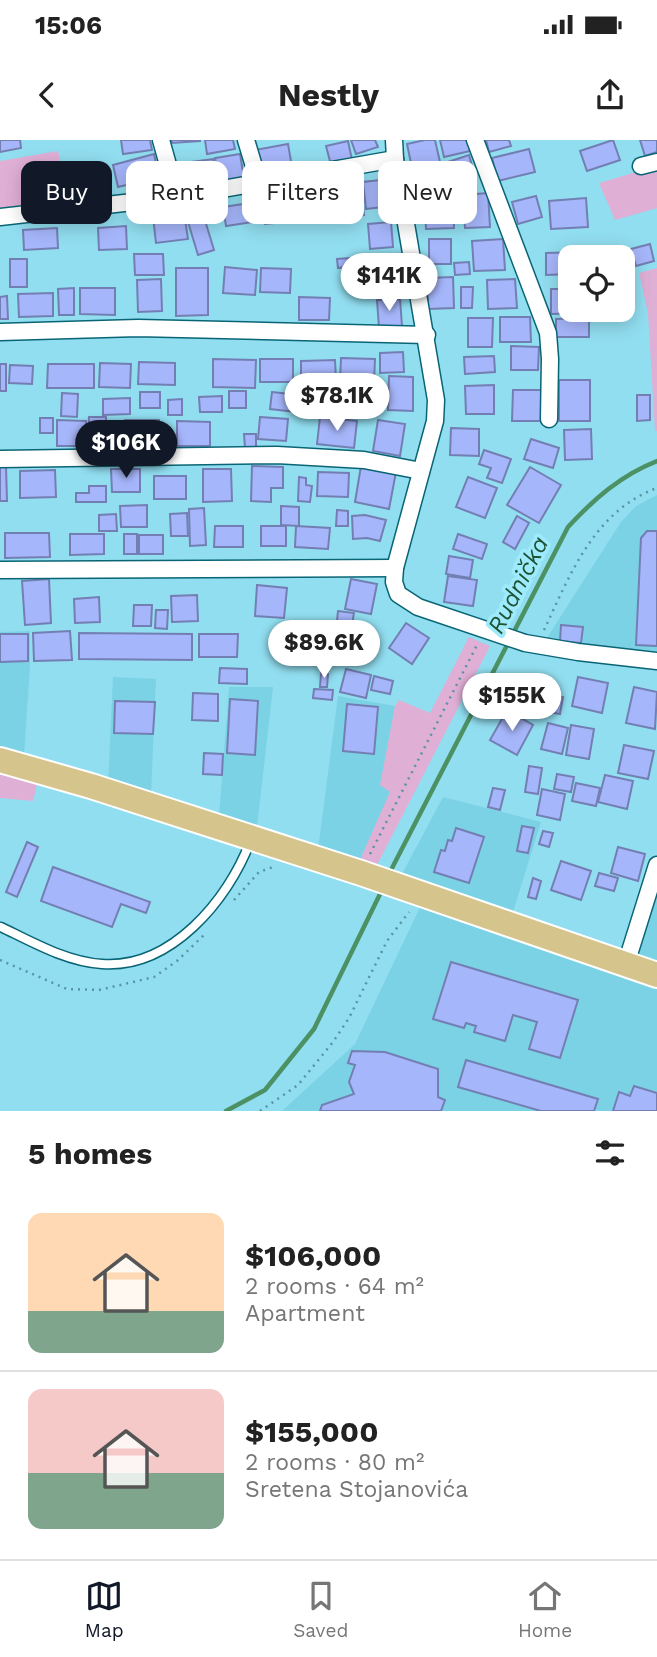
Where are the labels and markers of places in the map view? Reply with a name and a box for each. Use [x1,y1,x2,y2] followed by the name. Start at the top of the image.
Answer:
[340,254,438,313] pin: $141K
[280,373,394,433] pin: $78.1K
[77,420,175,480] pin: $106K
[267,620,381,680] pin: $89.6K
[463,674,561,733] pin: $155K

